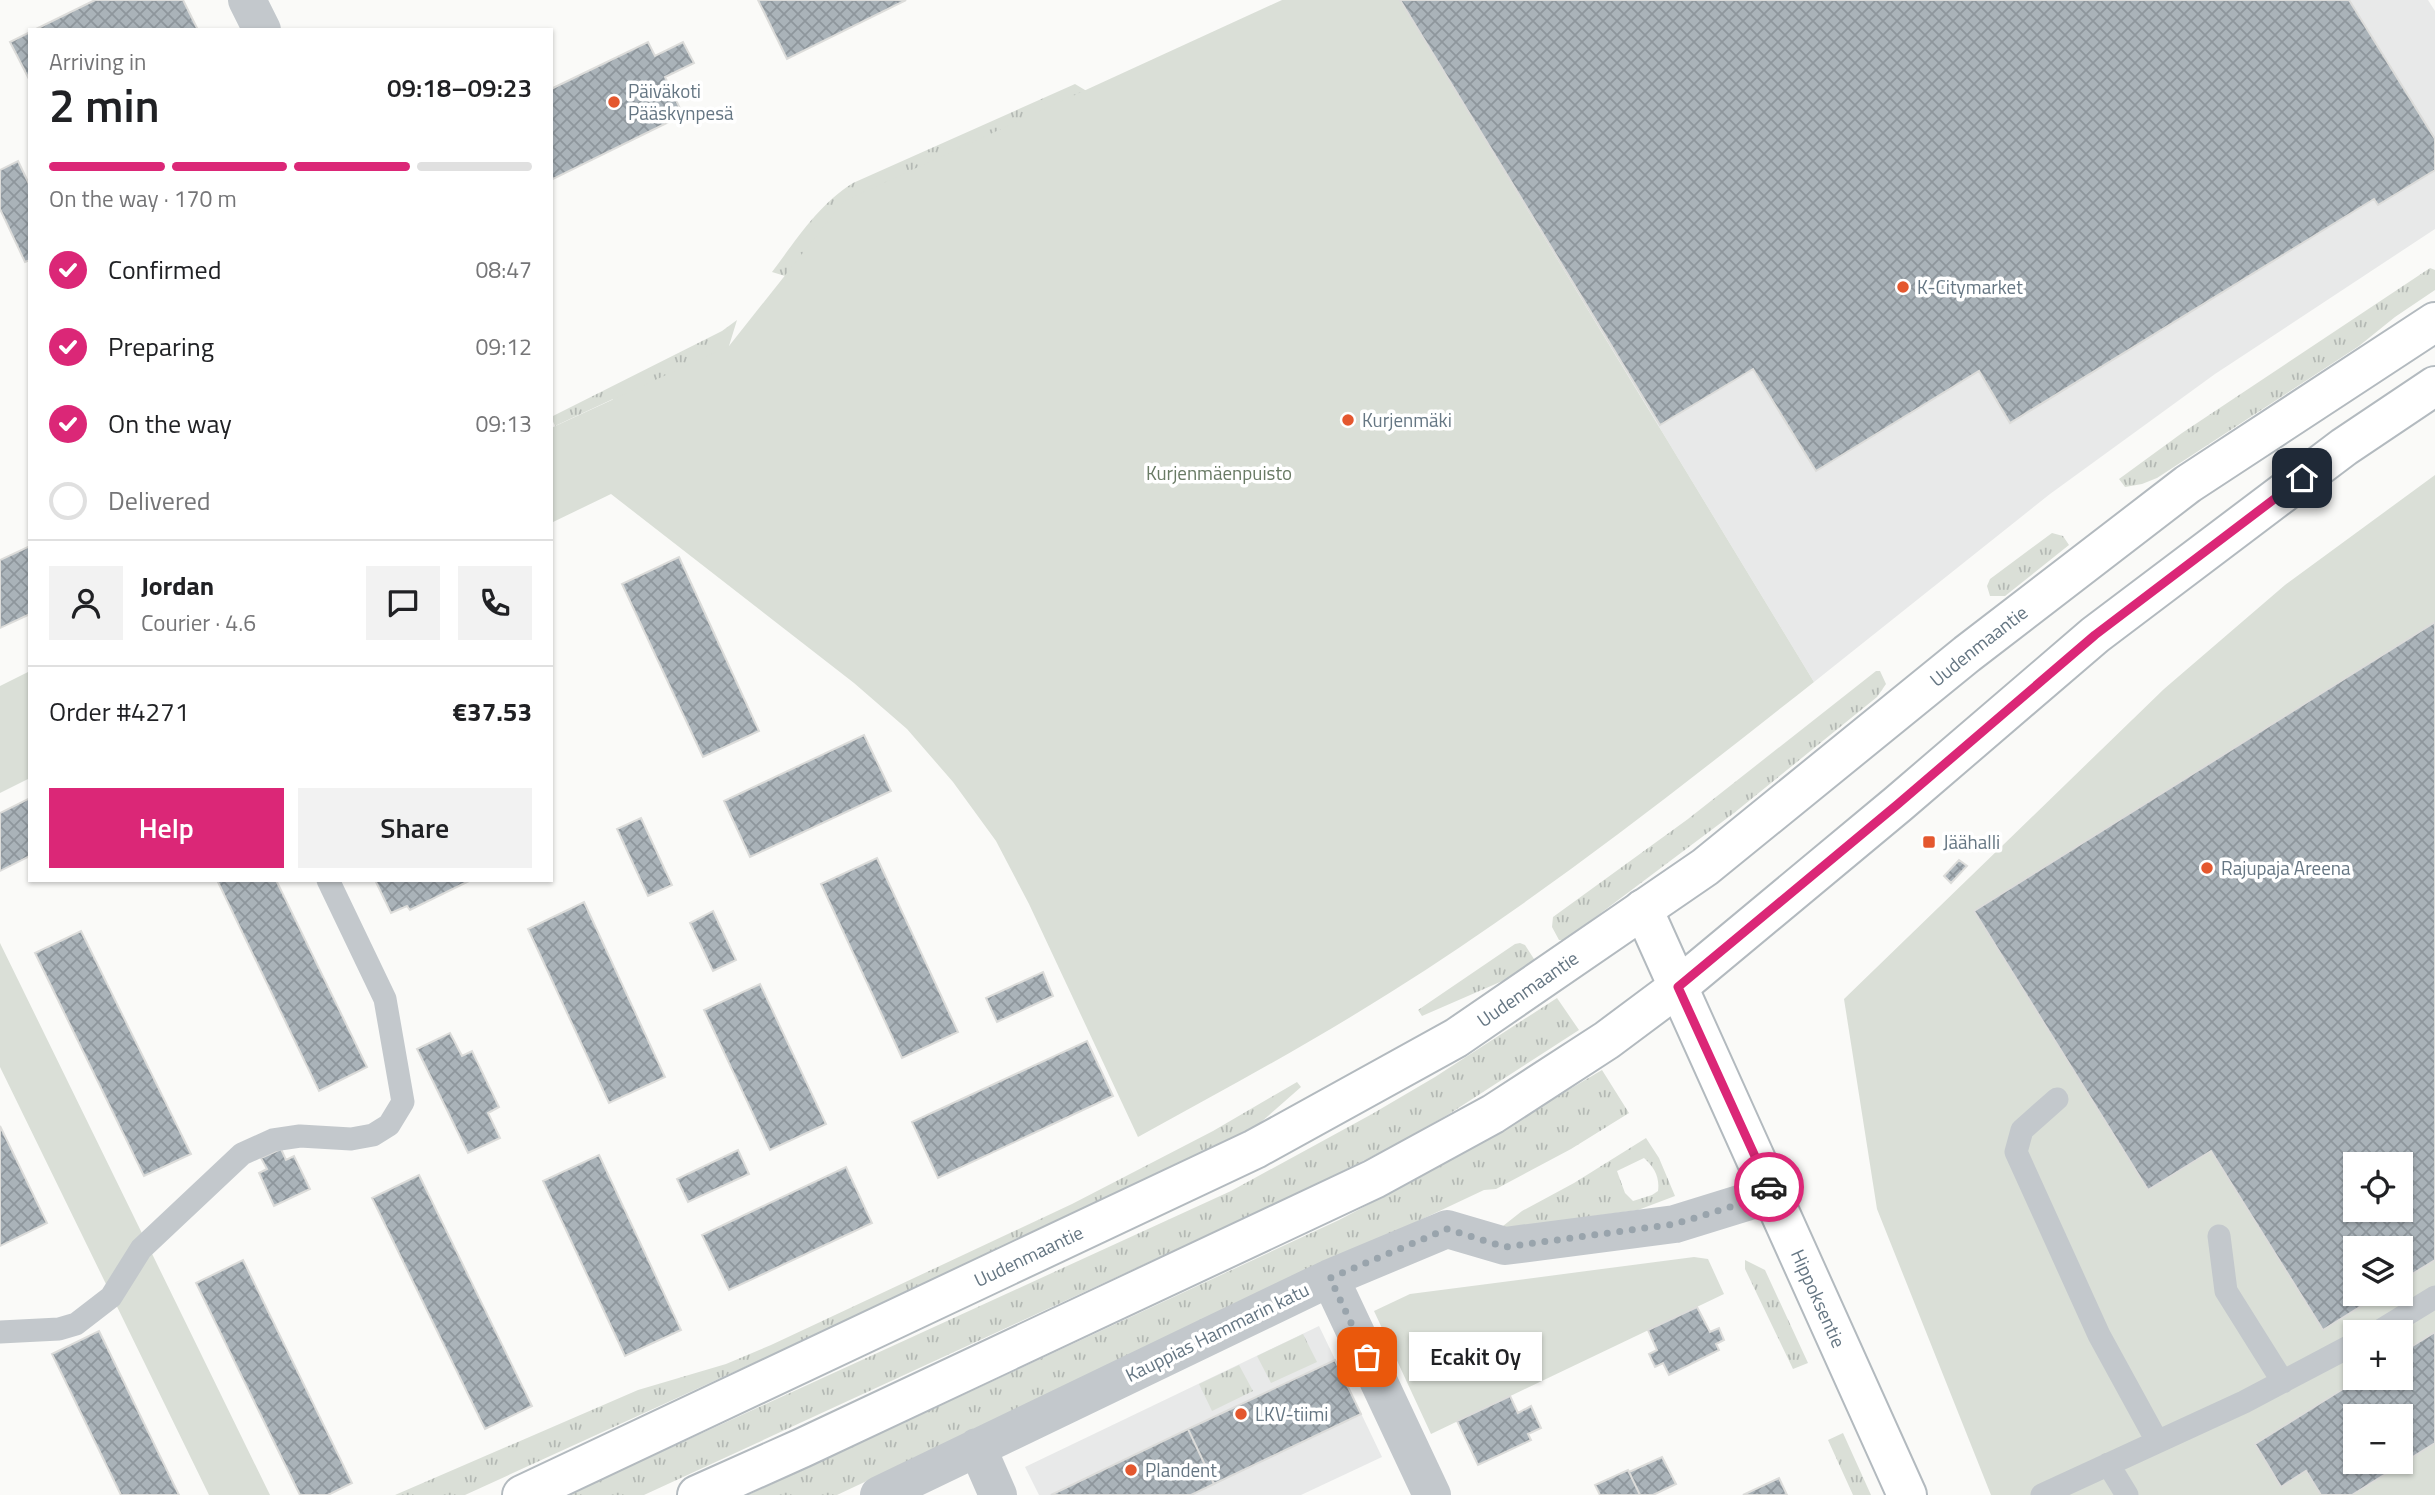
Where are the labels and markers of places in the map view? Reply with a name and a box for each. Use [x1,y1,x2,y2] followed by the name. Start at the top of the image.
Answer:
[628,76,734,127] place label: Päiväkoti Pääskynpesä
[606,94,622,110] marker: Päiväkoti Pääskynpesä
[1917,272,2023,301] place label: K-Citymarket
[1895,279,1911,295] marker: K-Citymarket
[1362,405,1452,434] place label: Kurjenmäki
[1340,412,1356,428] marker: Kurjenmäki
[2272,448,2332,508] pin
[1943,827,2000,856] place label: Jäähalli
[1921,834,1937,850] marker: Jäähalli
[2221,853,2351,882] place label: Rajupaja Areena
[2199,860,2215,876] marker: Rajupaja Areena
[1337,1327,1397,1387] pin
[1409,1332,1542,1382] callout: Ecakit Oy
[1255,1399,1328,1428] place label: LKV-tiimi
[1233,1406,1249,1422] marker: LKV-tiimi
[1145,1455,1217,1484] place label: Plandent
[1123,1462,1139,1478] marker: Plandent

